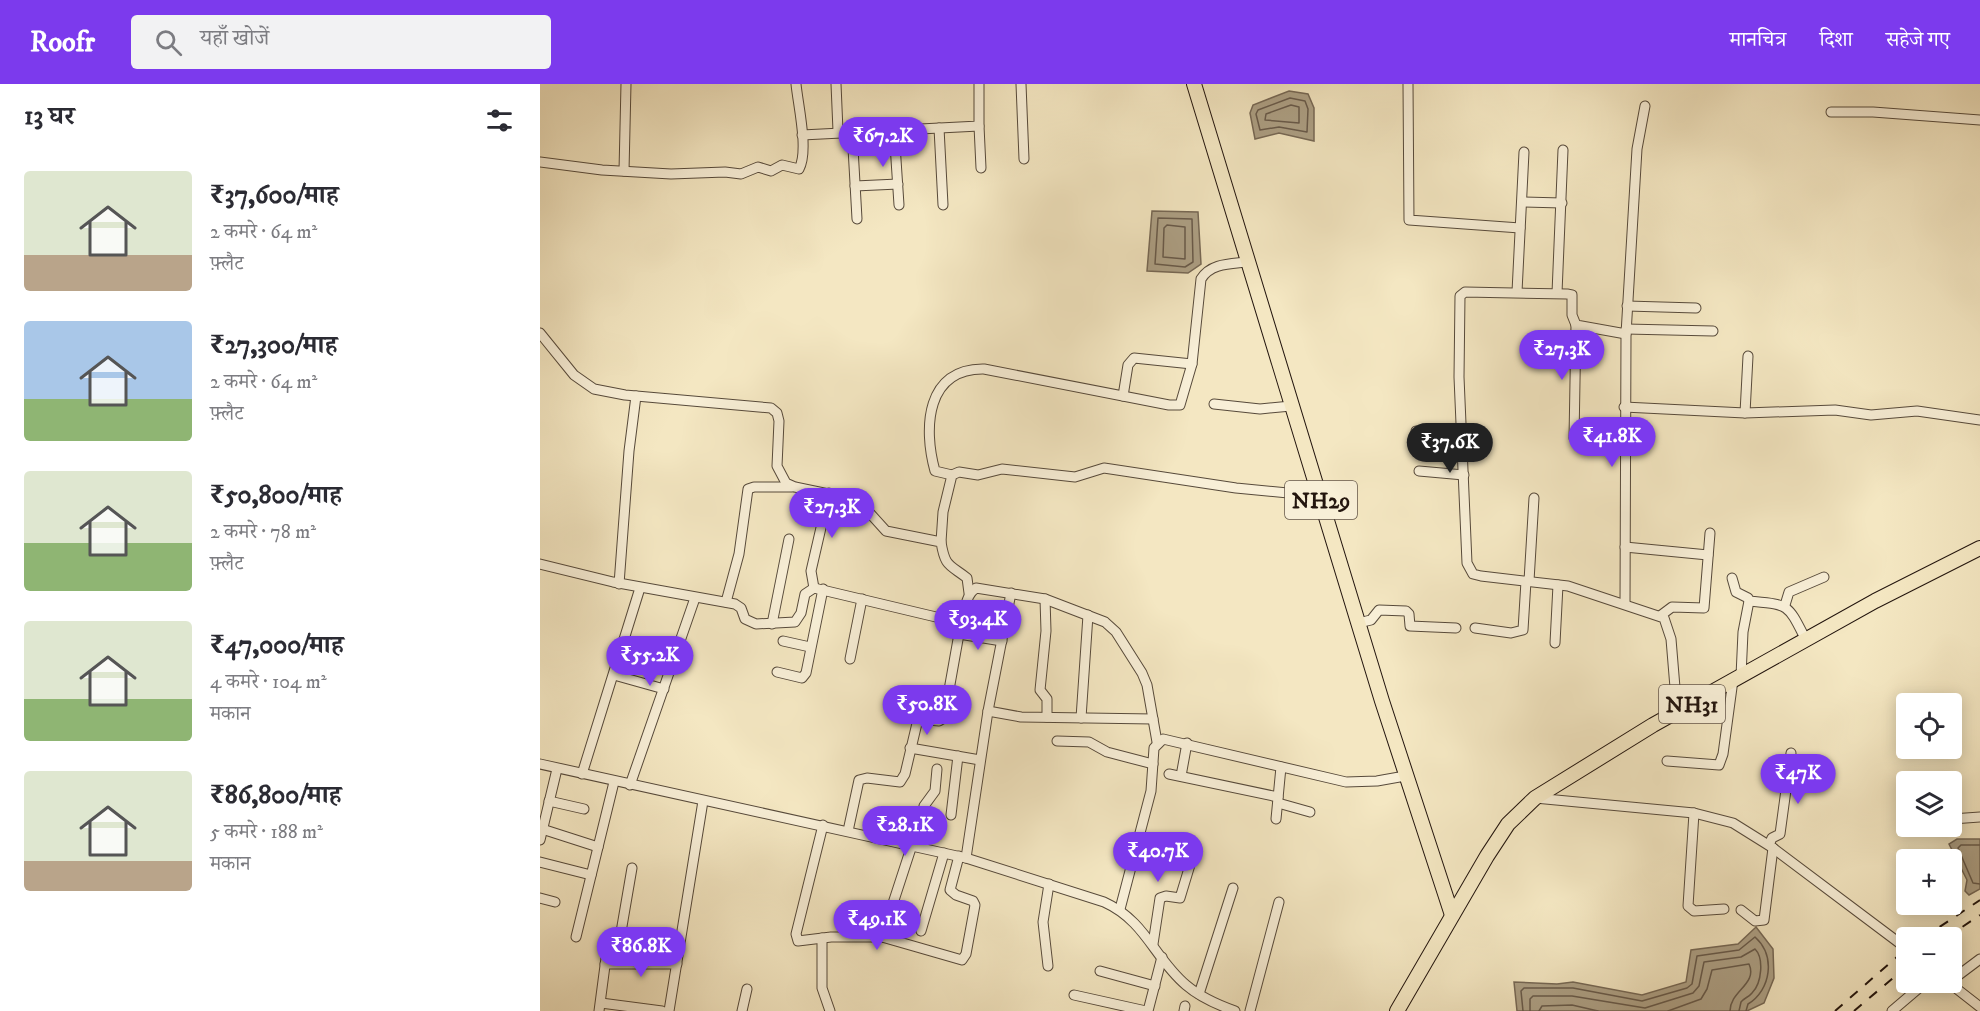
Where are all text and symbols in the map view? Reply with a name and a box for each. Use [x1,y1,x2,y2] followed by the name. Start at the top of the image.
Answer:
[131,15,551,69] search box
[30,25,95,60] text: Roofr
[200,25,269,52] text: यहाँ खोजें
[152,26,185,59] icon: search
[1729,27,1786,53] text: मानचित्र
[1819,27,1853,53] text: दिशा
[1886,27,1950,53] text: सहेजे गए
[24,100,75,133] text: 13 घर
[483,104,516,137] icon: filters
[834,117,932,168] pin: ₹67.2K
[853,124,913,149] text: ₹67.2K
[210,179,339,212] text: ₹37,600/माह
[72,195,144,267] icon: home
[210,220,317,245] text: 2 कमरे · 64 m²
[210,252,243,277] text: फ़्लैट
[210,329,337,362] text: ₹27,300/माह
[1513,330,1611,381] pin: ₹27.3K
[1533,337,1591,362] text: ₹27.3K
[72,345,144,417] icon: home
[210,370,317,395] text: 2 कमरे · 64 m²
[210,402,243,427] text: फ़्लैट
[1563,417,1661,468] pin: ₹41.8K
[1401,423,1499,474] pin: ₹37.6K
[1583,424,1641,449] text: ₹41.8K
[1421,430,1479,455] text: ₹37.6K
[210,479,342,512] text: ₹50,800/माह
[1285,481,1357,519] road number: NH29
[783,488,881,539] pin: ₹27.3K
[72,495,144,567] icon: home
[803,495,861,520] text: ₹27.3K
[210,520,316,545] text: 2 कमरे · 78 m²
[210,552,243,577] text: फ़्लैट
[929,600,1027,651] pin: ₹93.4K
[948,607,1008,632] text: ₹93.4K
[210,629,344,662] text: ₹47,000/माह
[601,636,699,687] pin: ₹55.2K
[620,643,680,668] text: ₹55.2K
[72,645,144,717] icon: home
[210,670,327,695] text: 4 कमरे · 104 m²
[878,685,976,736] pin: ₹50.8K
[1659,685,1725,723] road number: NH31
[897,692,957,717] text: ₹50.8K
[1896,693,1962,993] map controls
[1896,693,1962,759] button: locate
[210,702,251,727] text: मकान
[1762,754,1834,805] pin: ₹47K
[1775,761,1821,786] text: ₹47K
[1896,771,1962,837] button: layers
[210,779,341,812] text: ₹86,800/माह
[72,795,144,867] icon: home
[856,806,954,857] pin: ₹28.1K
[876,813,934,838] text: ₹28.1K
[210,820,323,845] text: 5 कमरे · 188 m²
[1109,832,1207,883] pin: ₹40.7K
[1127,839,1189,864] text: ₹40.7K
[1896,849,1962,915] button: +
[210,852,251,877] text: मकान
[828,900,926,951] pin: ₹49.1K
[848,907,906,932] text: ₹49.1K
[592,927,690,978] pin: ₹86.8K
[1896,927,1962,993] button: −
[611,934,671,959] text: ₹86.8K

